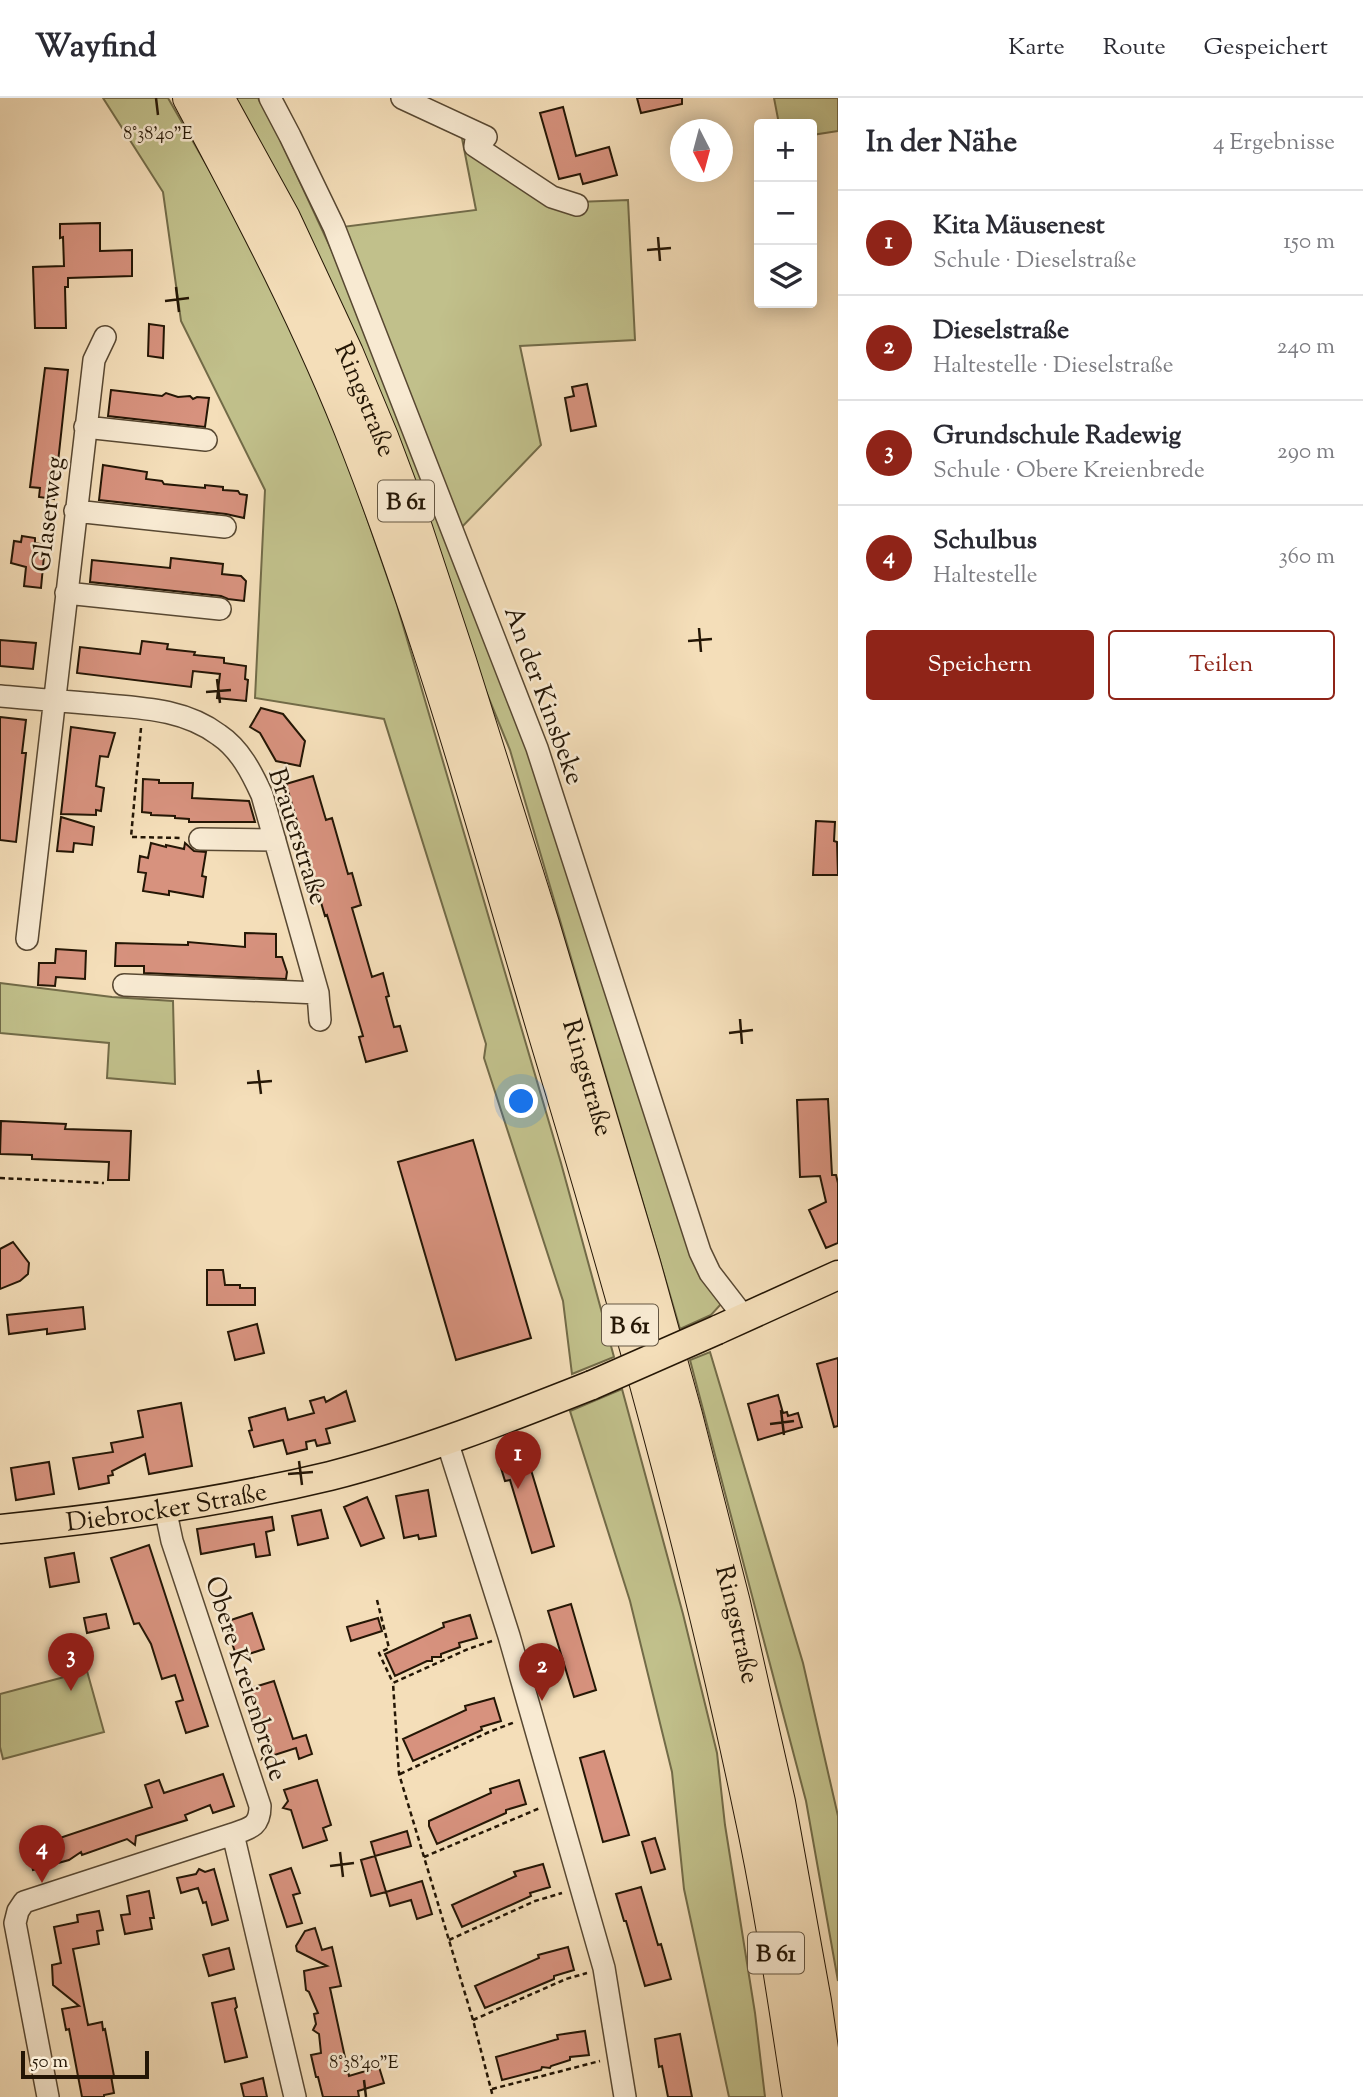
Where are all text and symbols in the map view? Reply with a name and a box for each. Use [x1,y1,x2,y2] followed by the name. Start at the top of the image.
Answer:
[35,24,157,72] text: Wayfind
[1008,31,1065,65] text: Karte
[1103,31,1166,65] text: Route
[1204,31,1328,65] text: Gespeichert
[670,119,733,182] north arrow
[754,119,817,308] map controls
[754,119,817,182] button: +
[123,122,193,148] text: 8°38'40"E
[866,122,1017,165] text: In der Nähe
[1213,127,1335,160] text: 4 Ergebnisse
[754,182,817,245] button: −
[933,208,1105,245] text: Kita Mäusenest
[885,226,893,259] text: 1
[1283,226,1335,259] text: 150 m
[754,245,817,308] button: layers
[933,245,1136,278] text: Schule · Dieselstraße
[933,313,1069,350] text: Dieselstraße
[884,331,894,364] text: 2
[1277,331,1335,364] text: 240 m
[324,337,404,463] street label: Ringstraße
[933,350,1173,383] text: Haltestelle · Dieselstraße
[933,418,1181,455] text: Grundschule Radewig
[884,436,894,469] text: 3
[1277,436,1335,469] text: 290 m
[24,454,75,574] street label: Glaserweg
[933,455,1205,488] text: Schule · Obere Kreienbrede
[378,480,434,522] road number: B 61
[933,523,1037,560] text: Schulbus
[883,541,895,574] text: 4
[1278,541,1335,574] text: 360 m
[933,560,1037,593] text: Haltestelle
[493,601,592,790] street label: An der Kinsbeke
[866,630,1094,700] button: Speichern
[1108,630,1335,700] button: Teilen
[257,764,336,910] street label: Brauerstraße
[551,1015,621,1141] street label: Ringstraße
[504,1084,538,1118] your location
[602,1304,658,1345] road number: B 61
[495,1431,541,1489] pin: 1
[64,1474,271,1543] street label: Diebrocker Straße
[704,1562,768,1688] street label: Ringstraße
[194,1572,295,1786] street label: Obere Kreienbrede
[48,1633,94,1691] pin: 3
[519,1643,565,1701] pin: 2
[19,1825,65,1883] pin: 4
[748,1932,804,1974] road number: B 61
[21,2048,149,2080] scale bar
[32,2049,68,2076] text: 50 m
[329,2051,399,2077] text: 8°38'40"E

